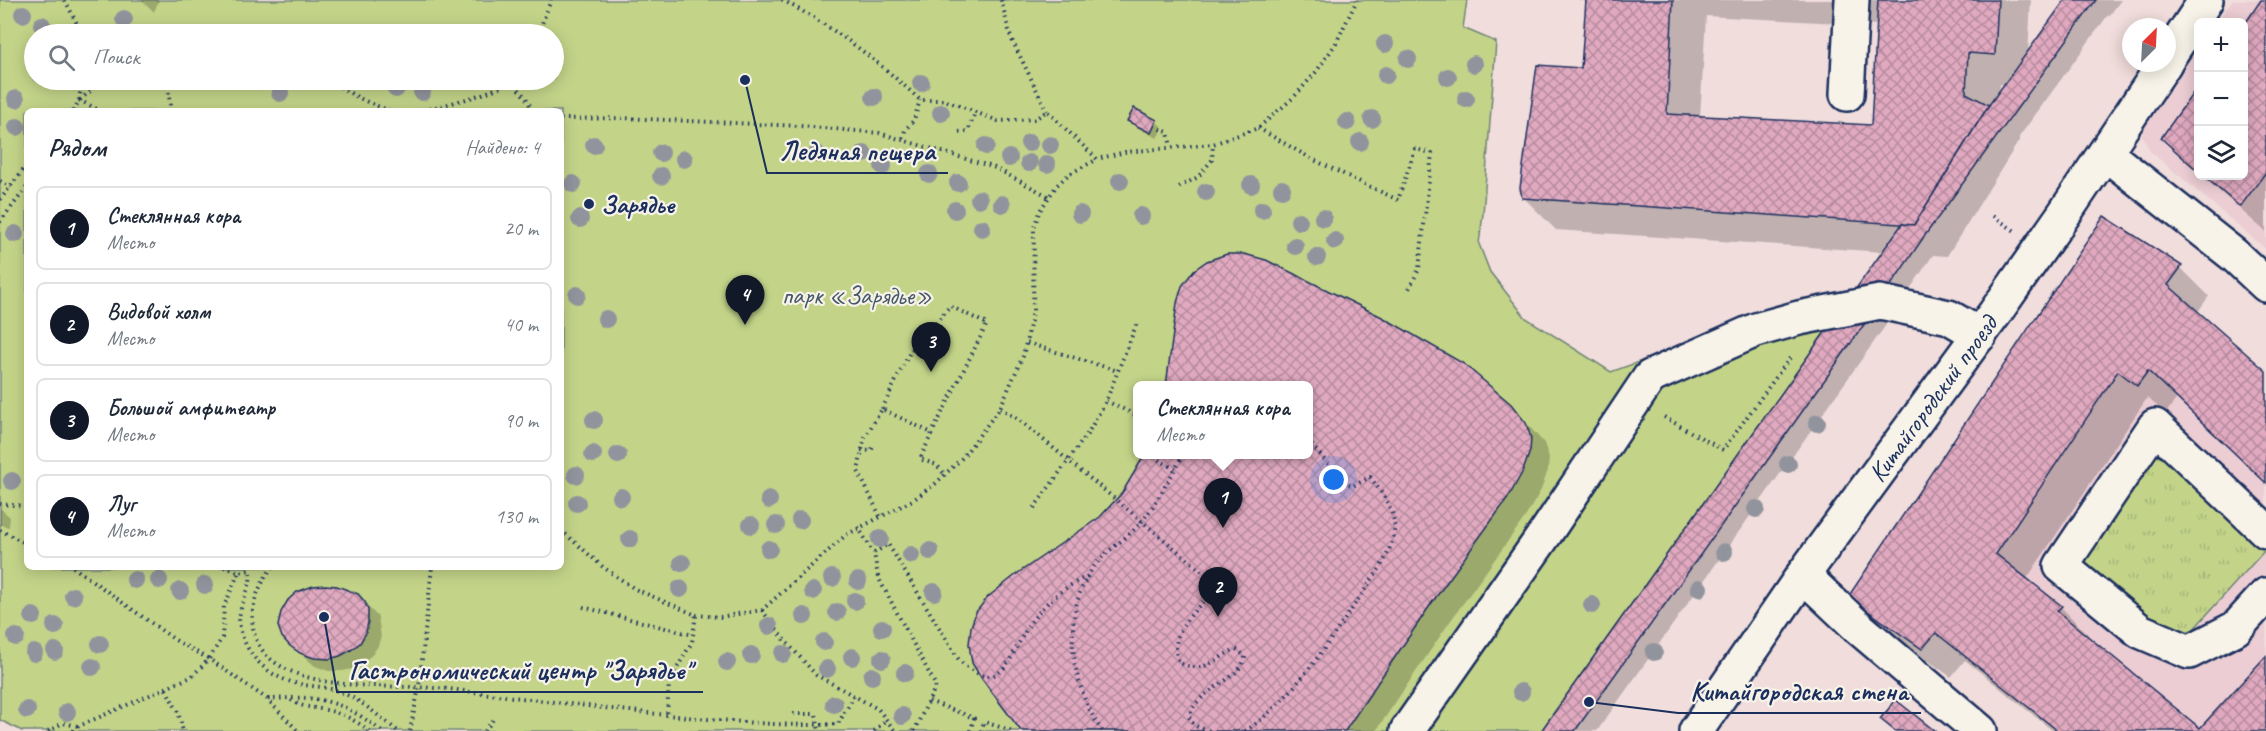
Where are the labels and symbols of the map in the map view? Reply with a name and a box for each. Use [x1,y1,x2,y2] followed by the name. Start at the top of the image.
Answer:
[2122,18,2176,72] north arrow
[767,128,948,173] callout: Ледяная пещера
[779,134,937,168] text: Ледяная пещера
[601,188,677,221] place label: Зарядье
[582,197,596,211] marker: Зарядье
[726,276,764,325] pin: 4
[782,279,932,312] park label: парк «Зарядье»
[1861,307,2006,488] street label: Китайгородский проезд
[912,322,950,372] pin: 3
[1319,465,1348,494] your location
[1204,478,1242,528] pin: 1
[1198,568,1238,617] pin: 2
[337,647,703,692] callout: Гастрономический центр "Зарядье"
[349,653,697,687] text: Гастрономический центр "Зарядье"
[1678,668,1921,713] callout: Китайгородская стена
[1690,674,1910,708] text: Китайгородская стена

